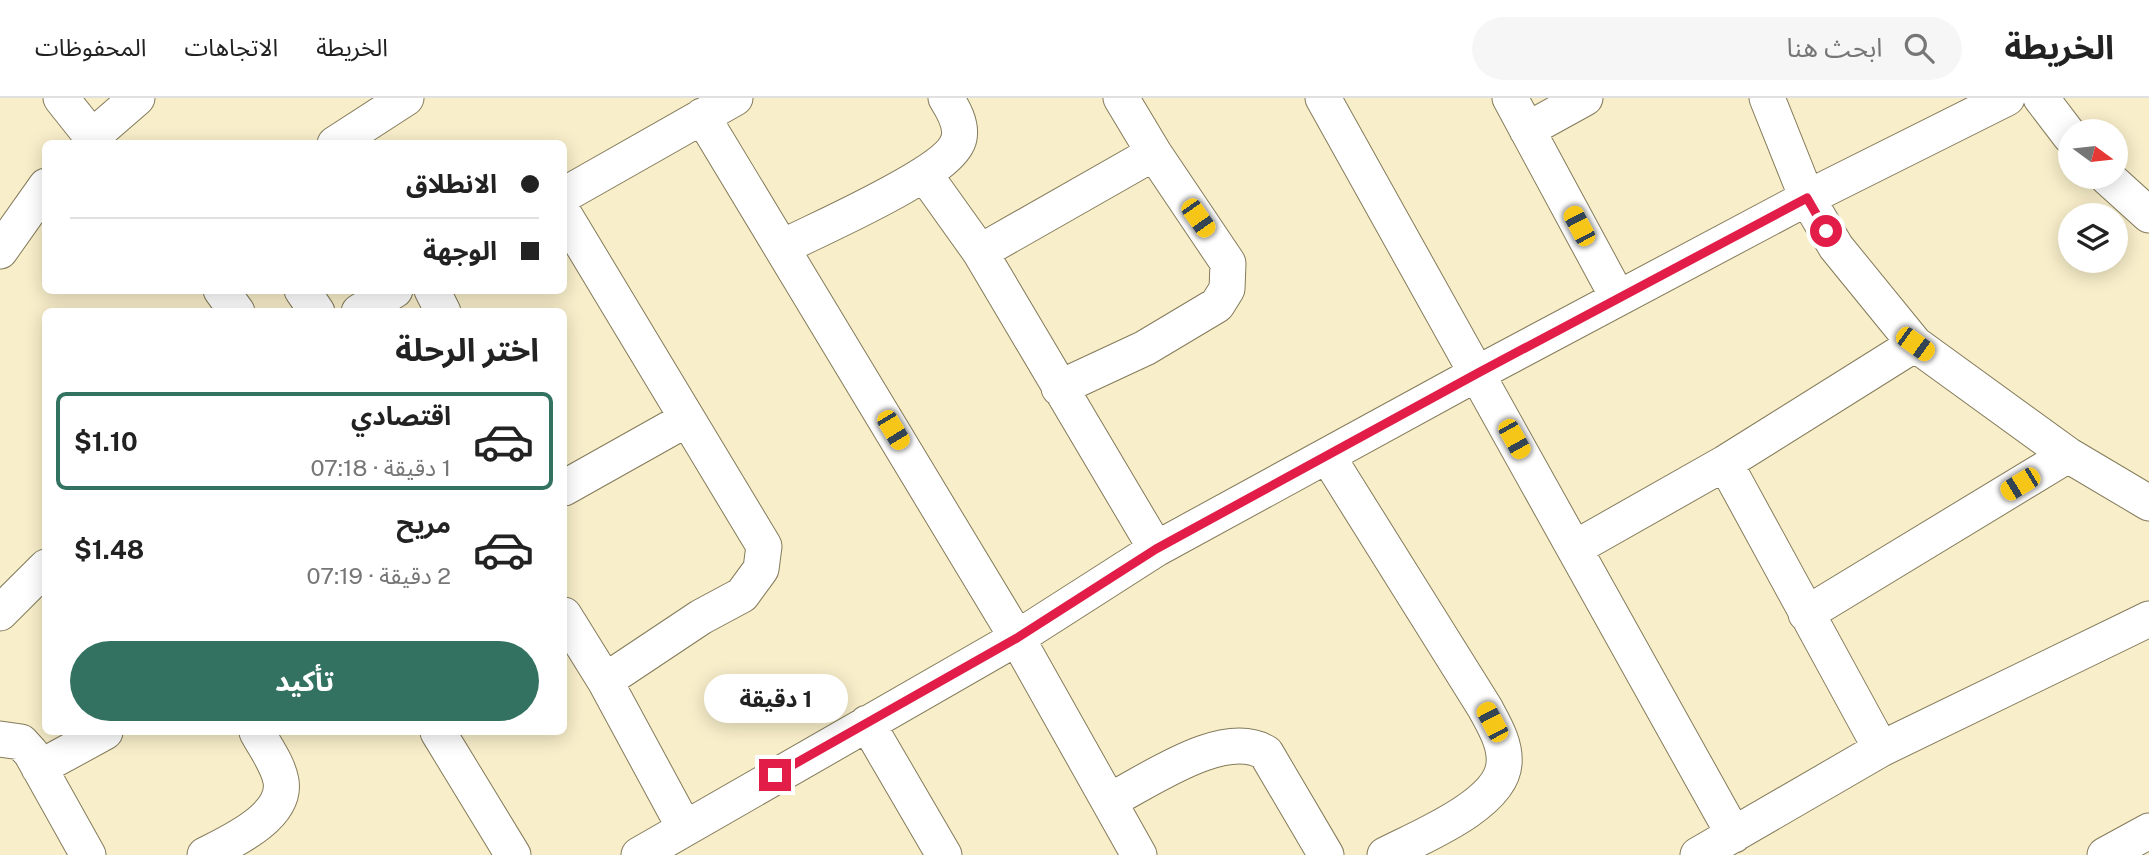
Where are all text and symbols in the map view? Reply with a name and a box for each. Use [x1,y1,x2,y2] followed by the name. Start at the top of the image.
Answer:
[1472,17,1962,80] search box
[2004,28,2114,66] text: الخريطة
[1900,29,1938,67] icon: search
[1787,32,1882,63] text: ابحث هنا
[35,33,146,61] text: المحفوظات
[184,33,278,61] text: الاتجاهات
[316,33,388,61] text: الخريطة
[2058,119,2128,189] north arrow
[2058,119,2128,273] map controls
[406,168,497,199] text: الانطلاق
[1178,195,1219,241] car
[1560,203,1599,249] car
[2058,203,2128,273] button: layers
[1810,215,1842,247] route start
[423,235,497,266] text: الوجهة
[1892,323,1939,365] car
[395,331,539,368] text: اختر الرحلة
[351,400,451,431] text: اقتصادي
[874,407,913,453] car
[472,410,535,473] icon: car
[1495,416,1534,462] car
[74,426,138,457] text: $1.10
[310,454,451,481] text: 1 دقيقة · 07:18
[1997,464,2044,504] car
[396,508,451,539] text: مريح
[472,518,535,581] icon: car
[74,534,144,565] text: $1.48
[307,562,451,589] text: 2 دقيقة · 07:19
[70,641,539,721] button: تأكيد
[703,674,847,722] callout: 1 دقيقة
[740,685,812,712] text: 1 دقيقة
[1473,699,1512,745] car
[759,759,791,791] route end

